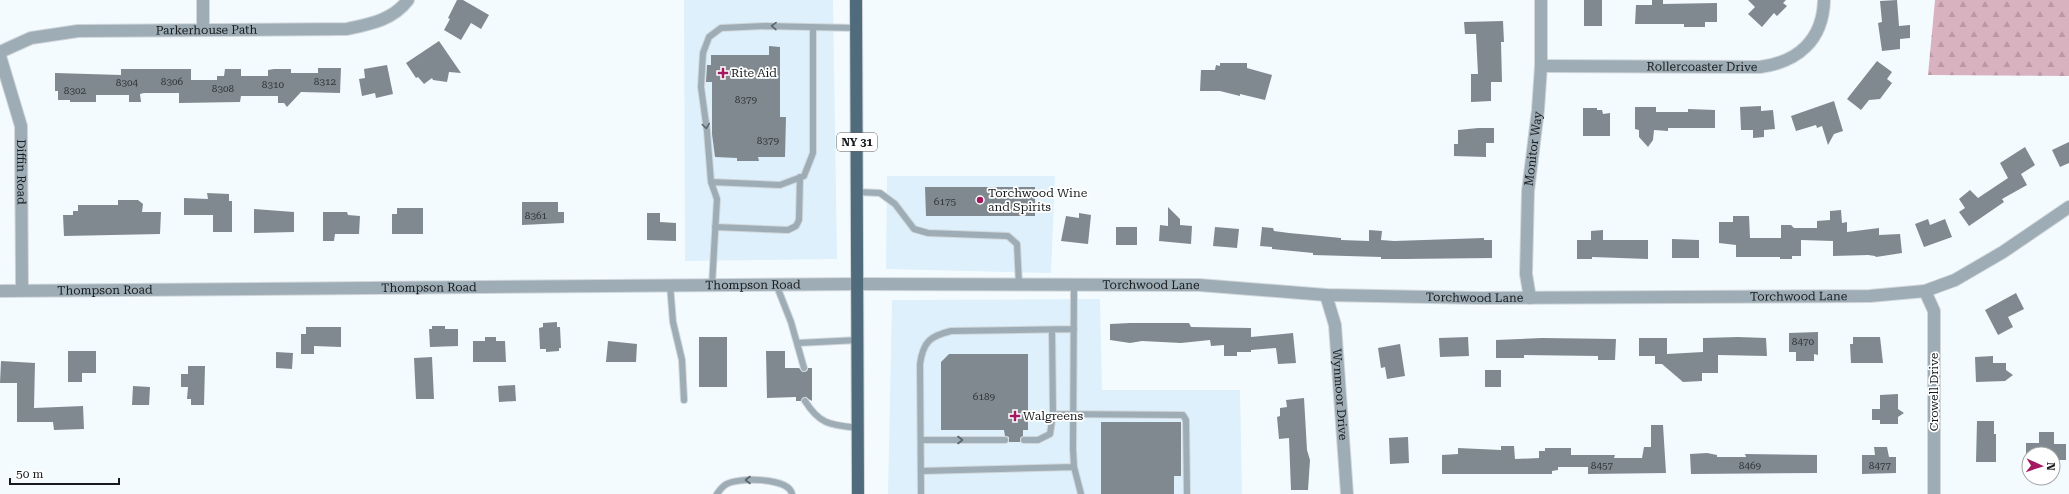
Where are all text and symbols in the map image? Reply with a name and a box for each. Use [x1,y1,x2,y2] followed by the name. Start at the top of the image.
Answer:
[771,22,777,30] one-way arrow
[156,23,258,37] street label: Parkerhouse Path
[1647,59,1758,74] street label: Rollercoaster Drive
[731,66,777,80] place label: Rite Aid
[718,68,728,78] marker: Rite Aid
[161,76,184,87] house number: 8306
[314,76,337,87] house number: 8312
[116,77,139,88] house number: 8304
[262,79,285,90] house number: 8310
[212,83,235,94] house number: 8308
[64,85,87,96] house number: 8302
[735,94,758,105] house number: 8379
[1522,110,1545,187] street label: Monitor Way
[701,123,710,129] one-way arrow
[837,133,877,151] road number: NY 31
[757,135,780,146] house number: 8379
[14,139,28,205] street label: Diffin Road
[988,186,1088,214] place label: Torchwood Wine and Spirits
[975,195,985,205] marker: Torchwood Wine and Spirits
[934,196,957,207] house number: 6175
[525,210,548,221] house number: 8361
[705,277,801,292] street label: Thompson Road
[1102,278,1200,292] street label: Torchwood Lane
[381,280,477,295] street label: Thompson Road
[57,283,153,298] street label: Thompson Road
[1750,289,1848,304] street label: Torchwood Lane
[1426,290,1524,305] street label: Torchwood Lane
[1792,336,1815,347] house number: 8470
[1330,348,1350,441] street label: Wynmoor Drive
[1927,352,1941,431] street label: Crowell Drive
[973,391,996,402] house number: 6189
[1023,409,1083,423] place label: Walgreens
[1010,411,1020,421] marker: Walgreens
[957,436,963,444] one-way arrow
[2021,446,2061,486] north arrow
[10,460,119,486] scale bar
[1591,460,1614,471] house number: 8457
[1739,460,1762,471] house number: 8469
[1869,460,1892,471] house number: 8477
[2044,462,2057,472] text: N
[16,467,43,481] text: 50 m
[745,476,751,484] one-way arrow

